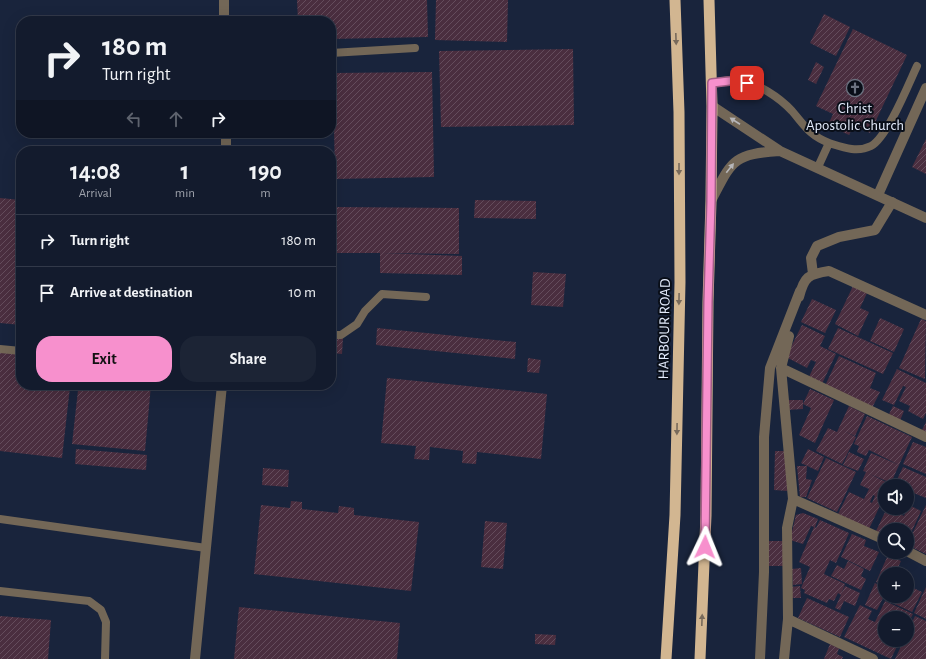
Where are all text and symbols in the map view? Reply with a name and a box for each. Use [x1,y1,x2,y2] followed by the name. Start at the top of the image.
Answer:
[36,32,88,84] icon: right
[102,33,167,61] text: 180 m
[673,33,680,45] one-way arrow
[102,66,171,84] text: Turn right
[730,66,764,100] pin
[736,72,758,94] icon: arrive
[845,78,865,98] church icon: Christ Apostolic Church
[806,101,904,133] place label: Christ Apostolic Church
[123,108,145,130] icon: left
[165,108,187,130] icon: ahead
[207,108,229,130] icon: right
[730,118,741,125] one-way arrow
[70,160,121,184] text: 14:08
[181,160,189,184] text: 1
[249,160,282,184] text: 190
[726,162,735,173] one-way arrow
[676,163,683,175] one-way arrow
[79,187,112,200] text: Arrival
[175,187,195,200] text: min
[260,187,271,200] text: m
[36,230,58,252] icon: right
[70,233,129,248] text: Turn right
[281,233,316,248] text: 180 m
[656,278,673,380] street label: HARBOUR ROAD
[36,282,58,304] icon: arrive
[70,285,193,300] text: Arrive at destination
[288,285,316,300] text: 10 m
[676,293,683,305] one-way arrow
[36,336,172,382] button: Exit
[180,336,316,382] button: Share
[674,423,680,436] one-way arrow
[878,479,914,647] map controls
[878,479,914,515] button: sound
[878,523,914,559] button: search
[684,526,726,568] position arrow
[878,567,914,603] button: +
[878,611,914,647] button: −
[699,613,705,626] one-way arrow

